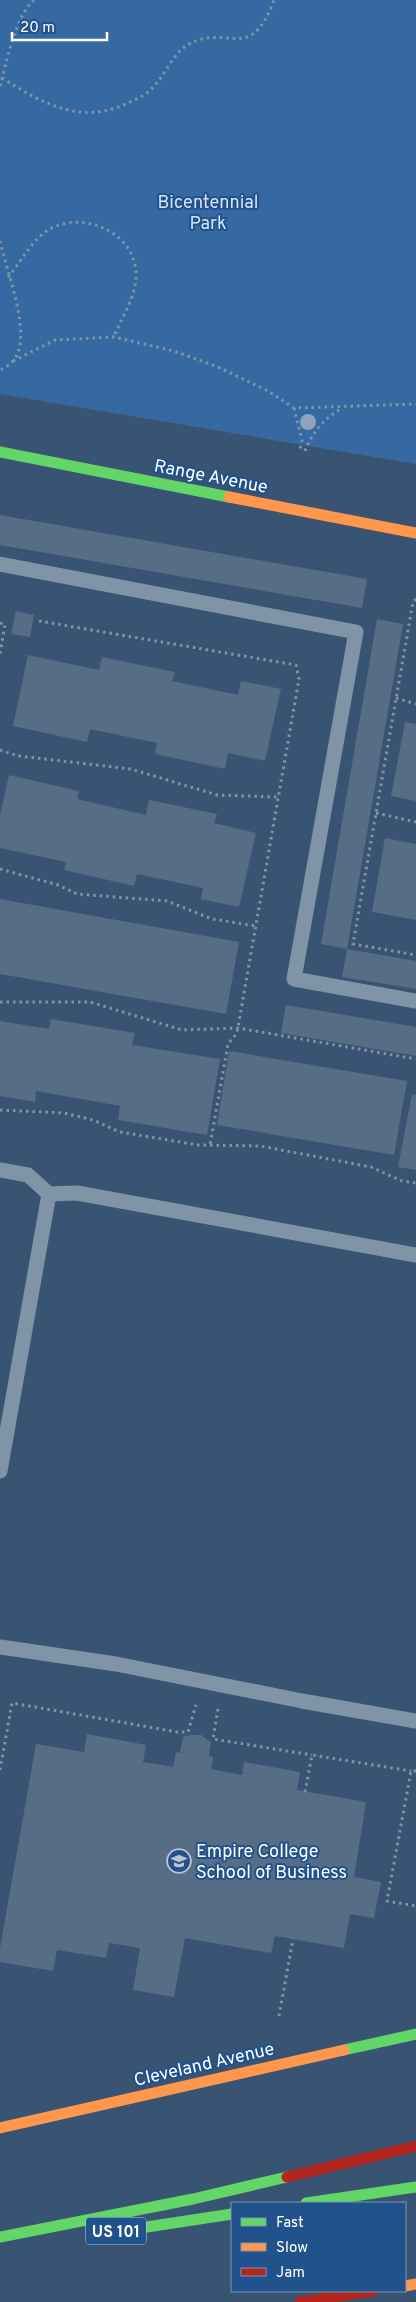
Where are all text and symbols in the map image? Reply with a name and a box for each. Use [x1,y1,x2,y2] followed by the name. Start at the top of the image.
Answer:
[12,10,108,42] scale bar
[20,19,55,38] text: 20 m
[158,192,259,236] park label: Bicentennial Park
[152,455,270,500] street label: Range Avenue
[196,1841,347,1885] place label: Empire College School of Business
[166,1848,192,1874] school or university icon: Empire College School of Business
[132,2038,277,2093] street label: Cleveland Avenue
[231,2202,406,2292] legend
[276,2214,304,2233] text: Fast
[86,2218,146,2244] road number: US 101
[276,2239,308,2258] text: Slow
[276,2264,305,2283] text: Jam

